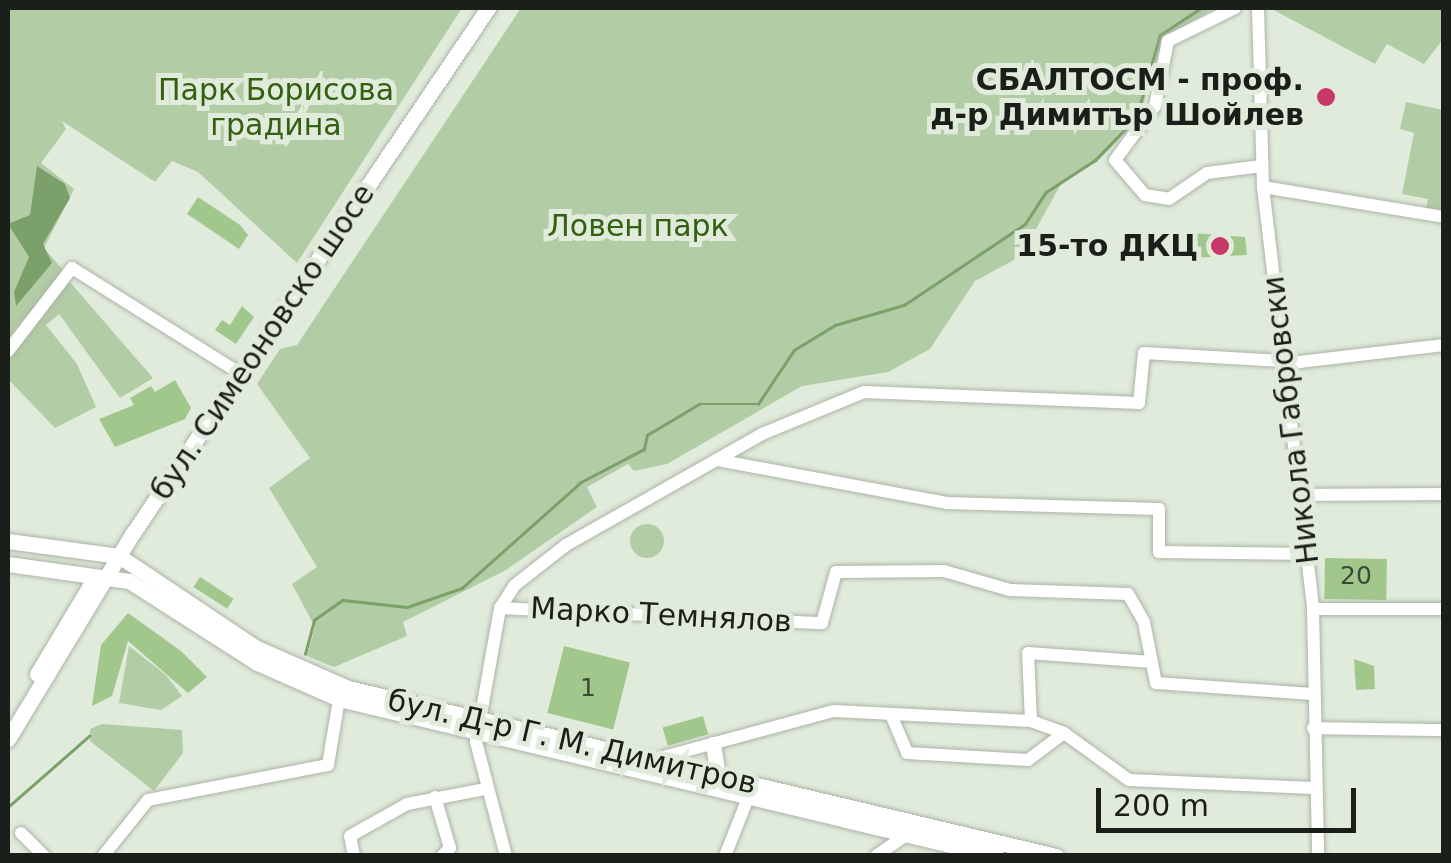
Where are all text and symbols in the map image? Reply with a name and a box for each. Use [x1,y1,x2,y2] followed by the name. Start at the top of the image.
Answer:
[930,62,1304,132] place label: СБАЛТОСМ - проф. д-р Димитър Шойлев
[158,72,394,142] park label: Парк Борисова градина
[1313,84,1339,110] marker: СБАЛТОСМ - проф. д-р Димитър Шойлев
[144,177,382,507] street label: бул. Симеоновско шосе
[547,208,729,244] park label: Ловен парк
[1016,228,1198,264] place label: 15-то ДКЦ
[1207,233,1233,259] marker: 15-то ДКЦ
[1255,274,1327,566] street label: Никола Габровски
[1340,561,1372,591] house number: 20
[529,590,793,640] street label: Марко Темнялов
[580,673,596,703] house number: 1
[384,682,760,802] street label: бул. Д-р Г. М. Димитров
[1101,768,1361,830] scale bar
[1113,788,1209,823] text: 200 m

